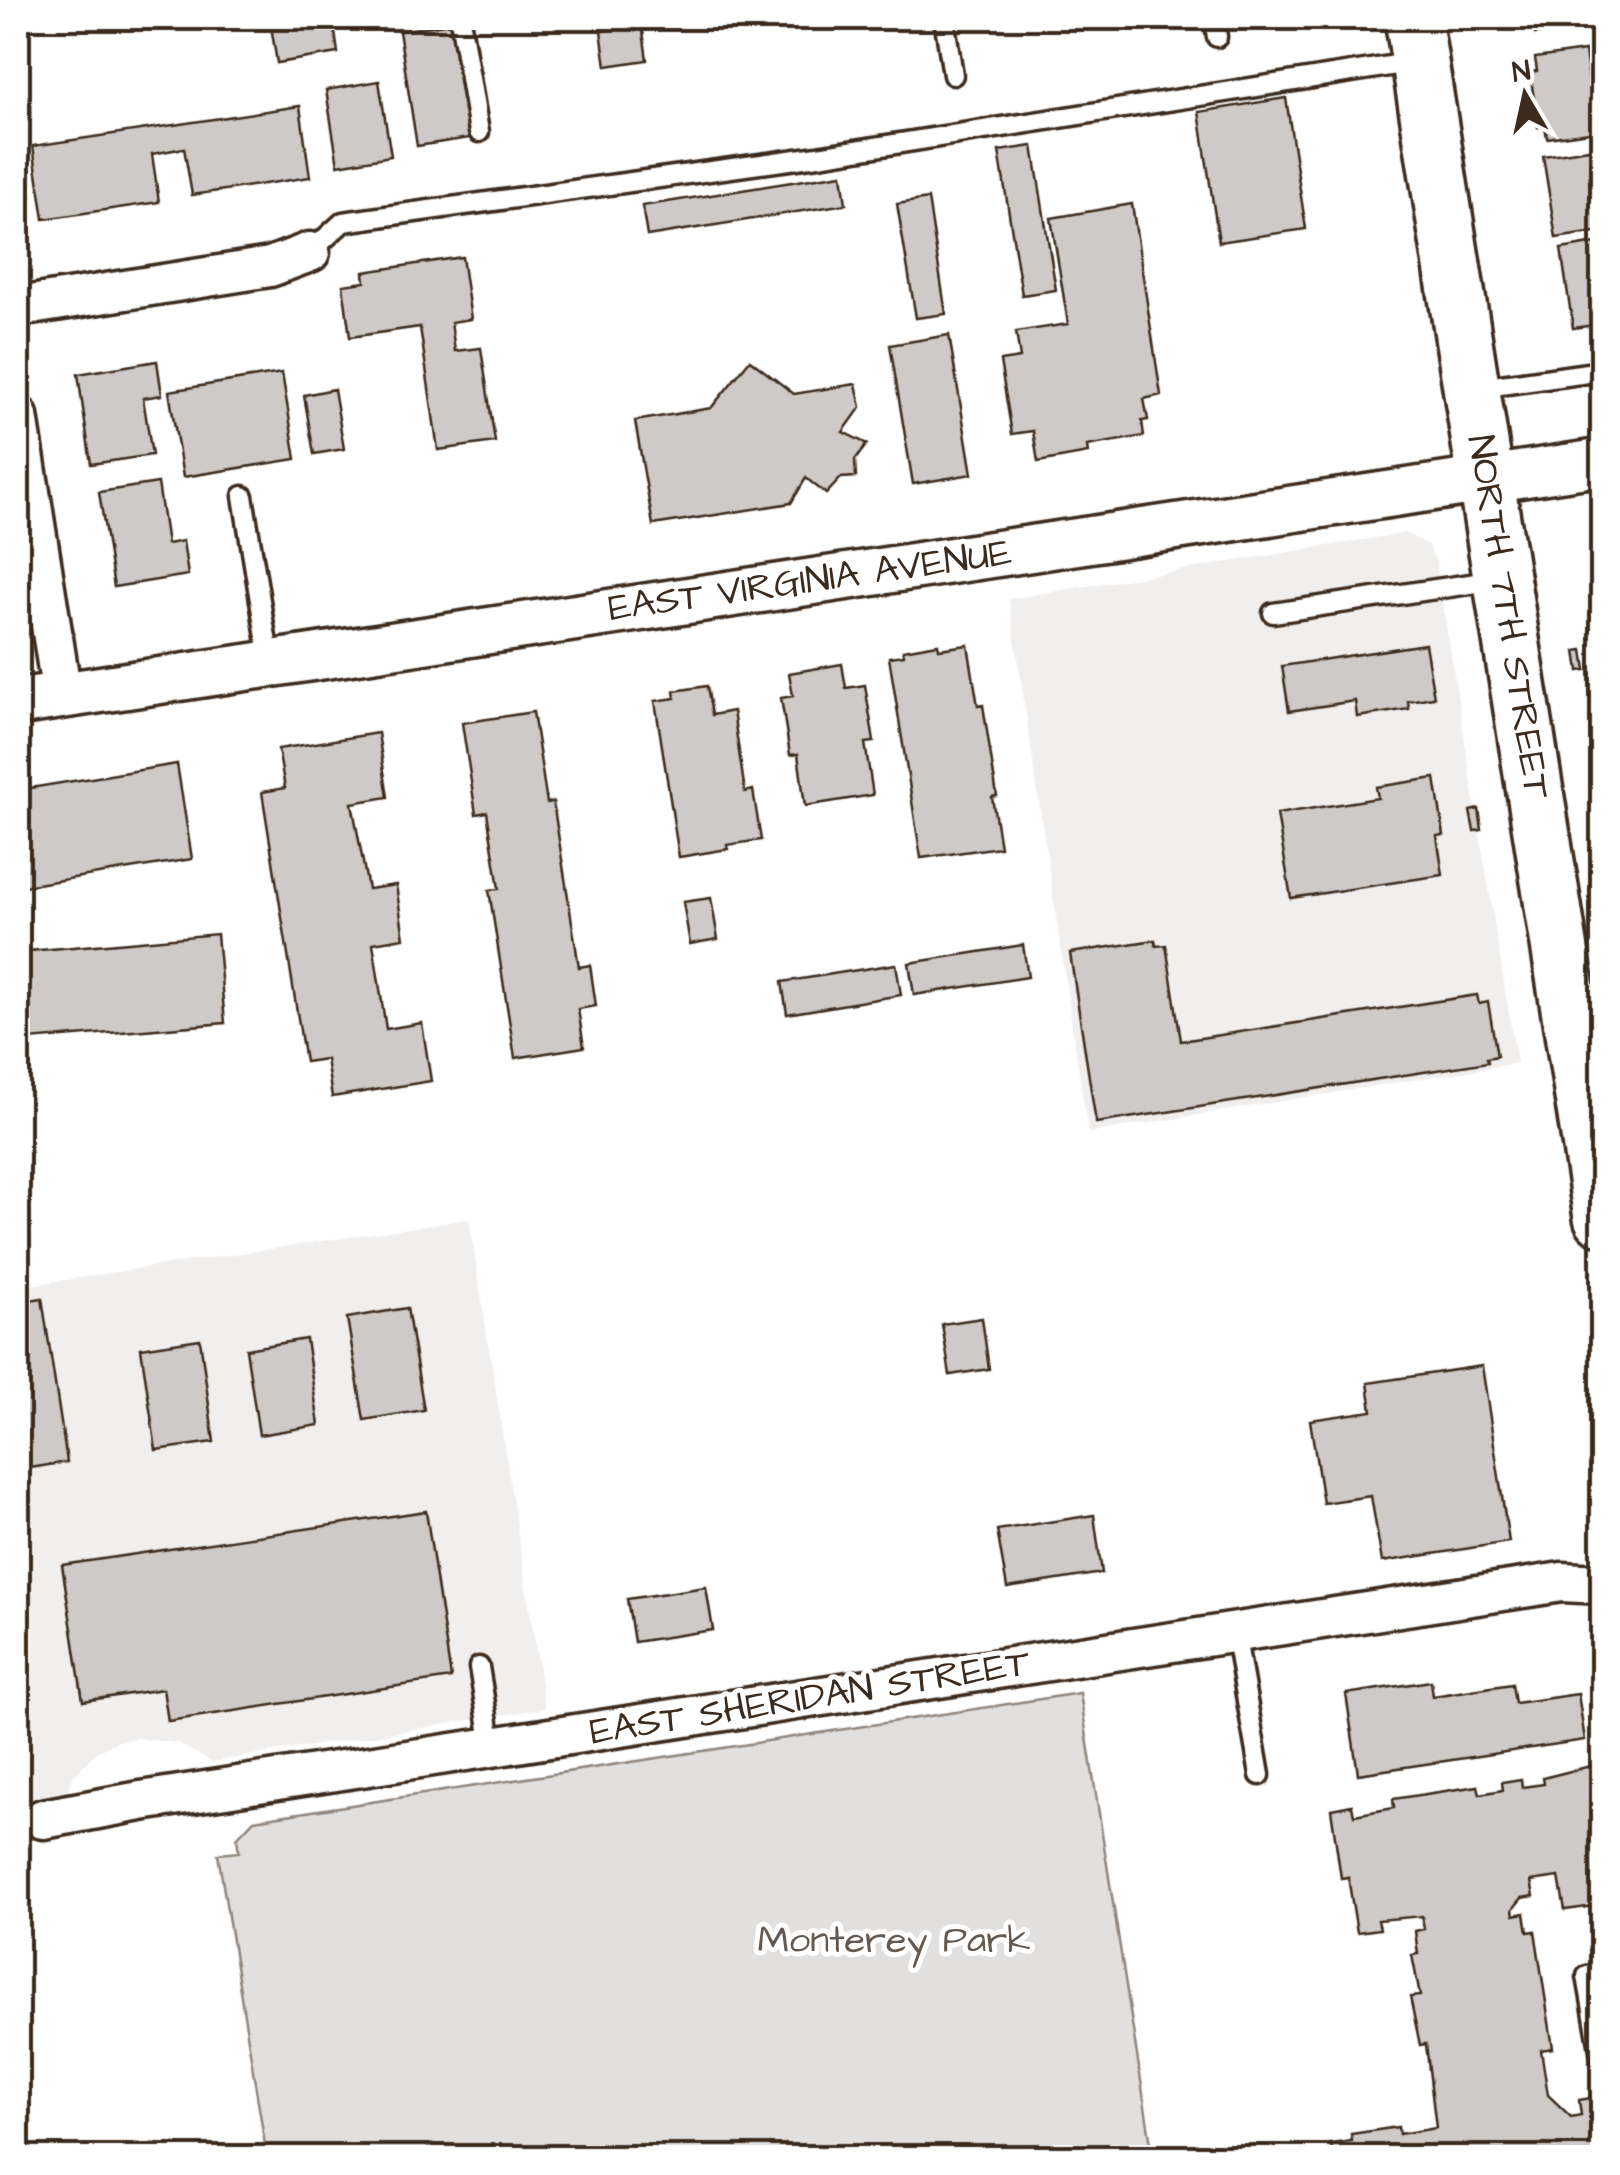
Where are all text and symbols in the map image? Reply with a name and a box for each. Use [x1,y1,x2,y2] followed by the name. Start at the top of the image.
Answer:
[1475,45,1575,145] north arrow
[1510,51,1533,92] text: N
[1454,431,1562,803] street label: NORTH 7TH STREET
[605,527,1015,635] street label: EAST VIRGINIA AVENUE
[586,1637,1034,1758] street label: EAST SHERIDAN STREET
[757,1915,1031,1968] park label: Monterey Park

